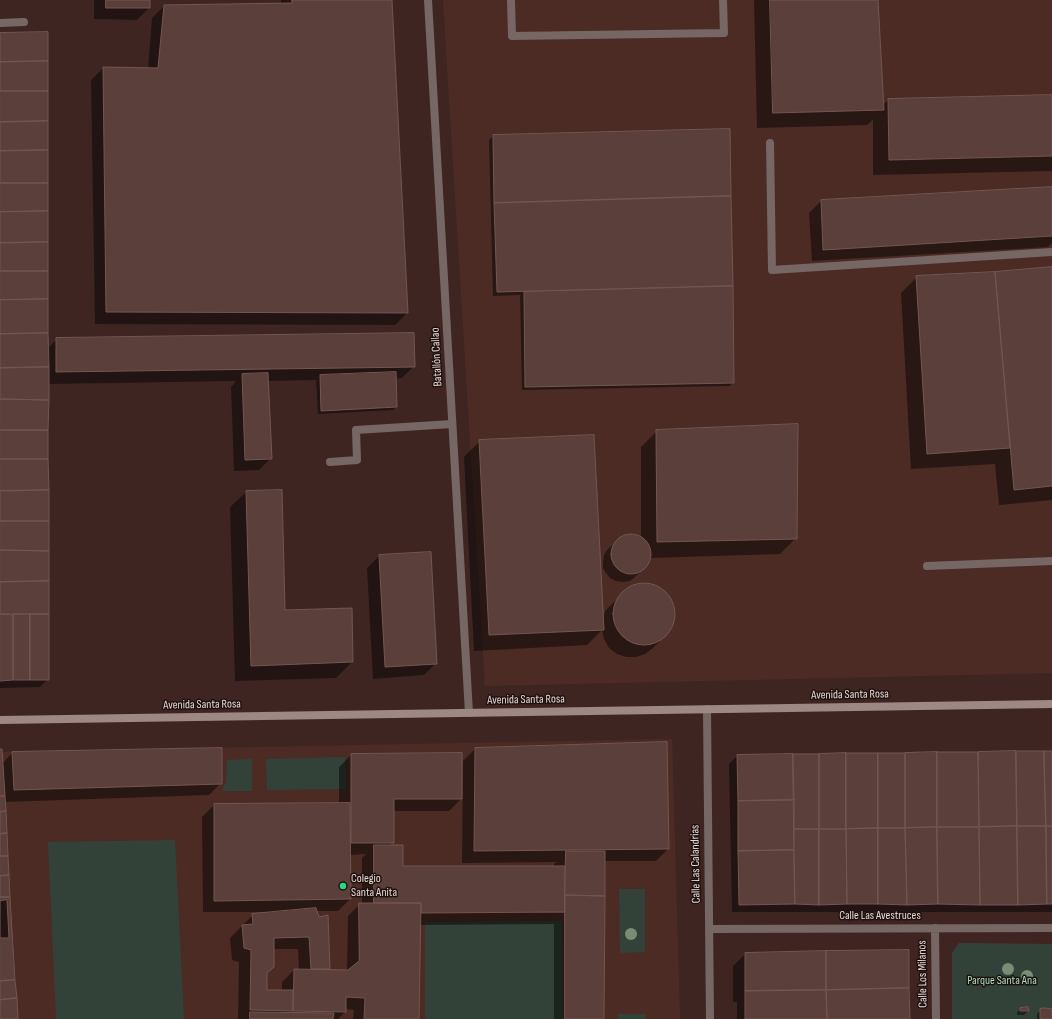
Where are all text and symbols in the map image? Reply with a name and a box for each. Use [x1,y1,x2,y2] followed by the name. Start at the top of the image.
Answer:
[428,327,446,387] street label: Batallón Callao
[811,687,889,703] street label: Avenida Santa Rosa
[487,692,565,708] street label: Avenida Santa Rosa
[163,697,241,713] street label: Avenida Santa Rosa
[688,825,704,903] street label: Calle Las Calandrias
[351,872,397,900] place label: Colegio Santa Anita
[338,881,348,891] marker: Colegio Santa Anita
[839,909,921,923] street label: Calle Las Avestruces
[915,940,931,1008] street label: Calle Los Milanos
[967,974,1037,988] park label: Parque Santa Ana

